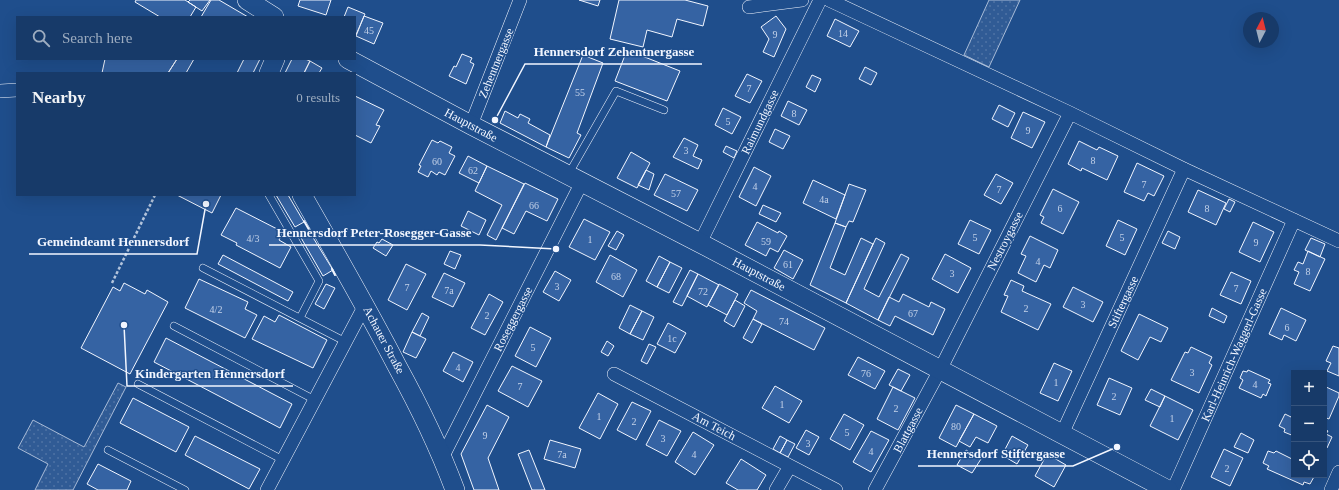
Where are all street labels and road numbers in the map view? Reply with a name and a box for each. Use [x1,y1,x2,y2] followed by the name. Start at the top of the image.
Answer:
[476,26,516,100] street label: Zehentnergasse
[738,87,782,157] street label: Raimundgasse
[442,105,500,145] street label: Hauptstraße
[984,209,1026,273] street label: Nestroygasse
[730,254,788,294] street label: Hauptstraße
[1105,274,1141,330] street label: Stiftergasse
[491,284,535,354] street label: Roseggergasse
[1198,286,1270,424] street label: Karl-Heinrich-Waggerl-Gasse
[360,304,408,376] street label: Achauer Straße
[890,405,926,455] street label: Blattgasse
[690,409,738,443] street label: Am Teich

